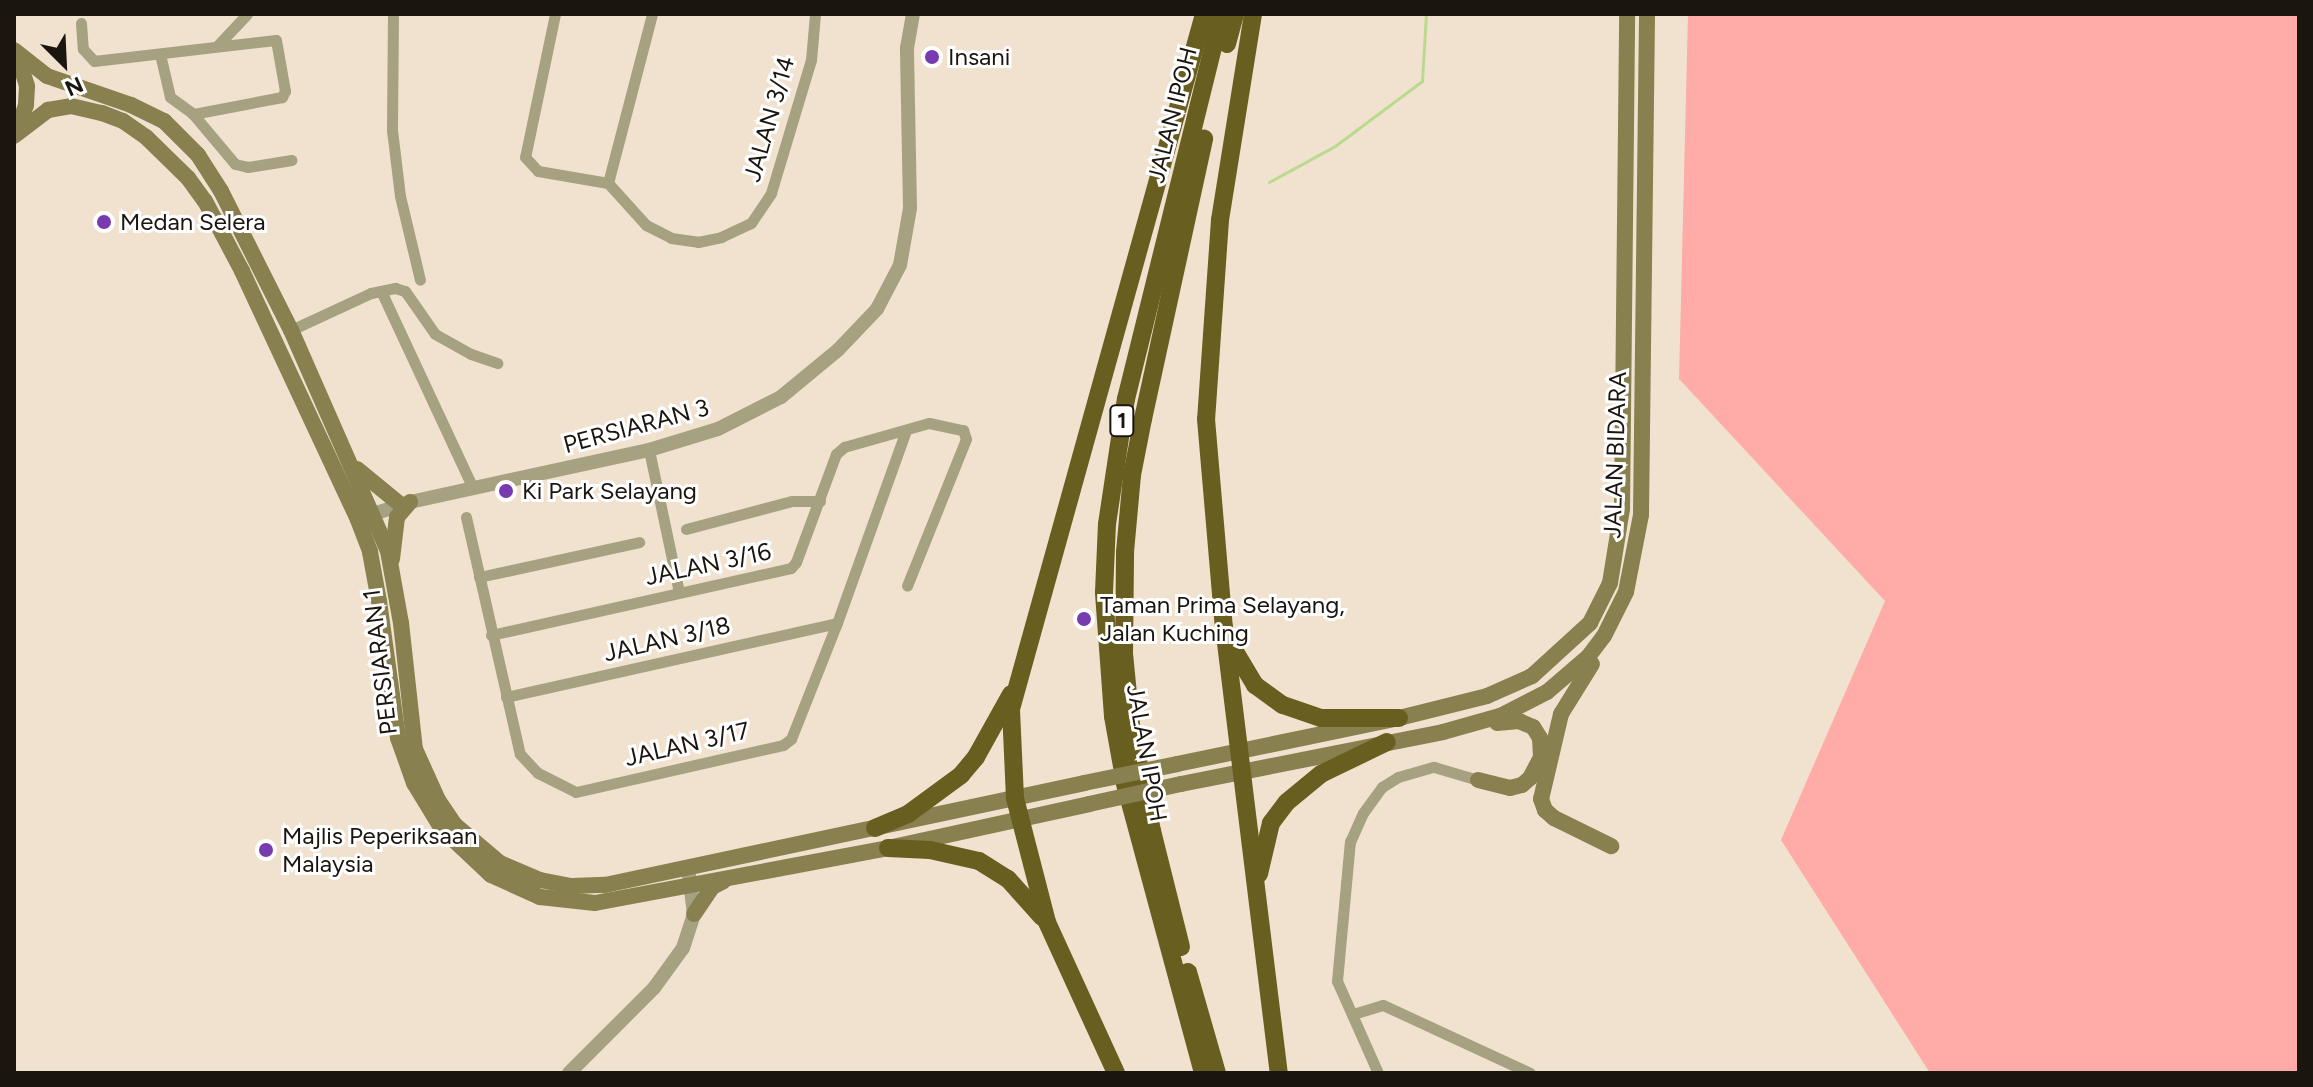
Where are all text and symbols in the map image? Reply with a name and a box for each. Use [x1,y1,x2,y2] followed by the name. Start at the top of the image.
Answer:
[24,24,104,104] north arrow
[948,43,1010,71] place label: Insani
[1141,44,1203,186] street label: JALAN IPOH
[923,48,941,66] marker: Insani
[737,53,801,185] street label: JALAN 3/14
[61,71,87,102] text: N
[120,208,266,236] place label: Medan Selera
[95,213,113,231] marker: Medan Selera
[1598,371,1632,539] street label: JALAN BIDARA
[560,393,712,459] street label: PERSIARAN 3
[1108,403,1136,439] road number: 1
[522,477,697,505] place label: Ki Park Selayang
[497,482,515,500] marker: Ki Park Selayang
[643,537,773,591] street label: JALAN 3/16
[357,588,403,736] street label: PERSIARAN 1
[1100,591,1345,647] place label: Taman Prima Selayang, Jalan Kuching
[601,610,733,668] street label: JALAN 3/18
[1075,610,1093,628] marker: Taman Prima Selayang, Jalan Kuching
[1121,682,1173,824] street label: JALAN IPOH
[622,716,752,772] street label: JALAN 3/17
[282,822,477,878] place label: Majlis Peperiksaan Malaysia
[257,841,275,859] marker: Majlis Peperiksaan Malaysia

